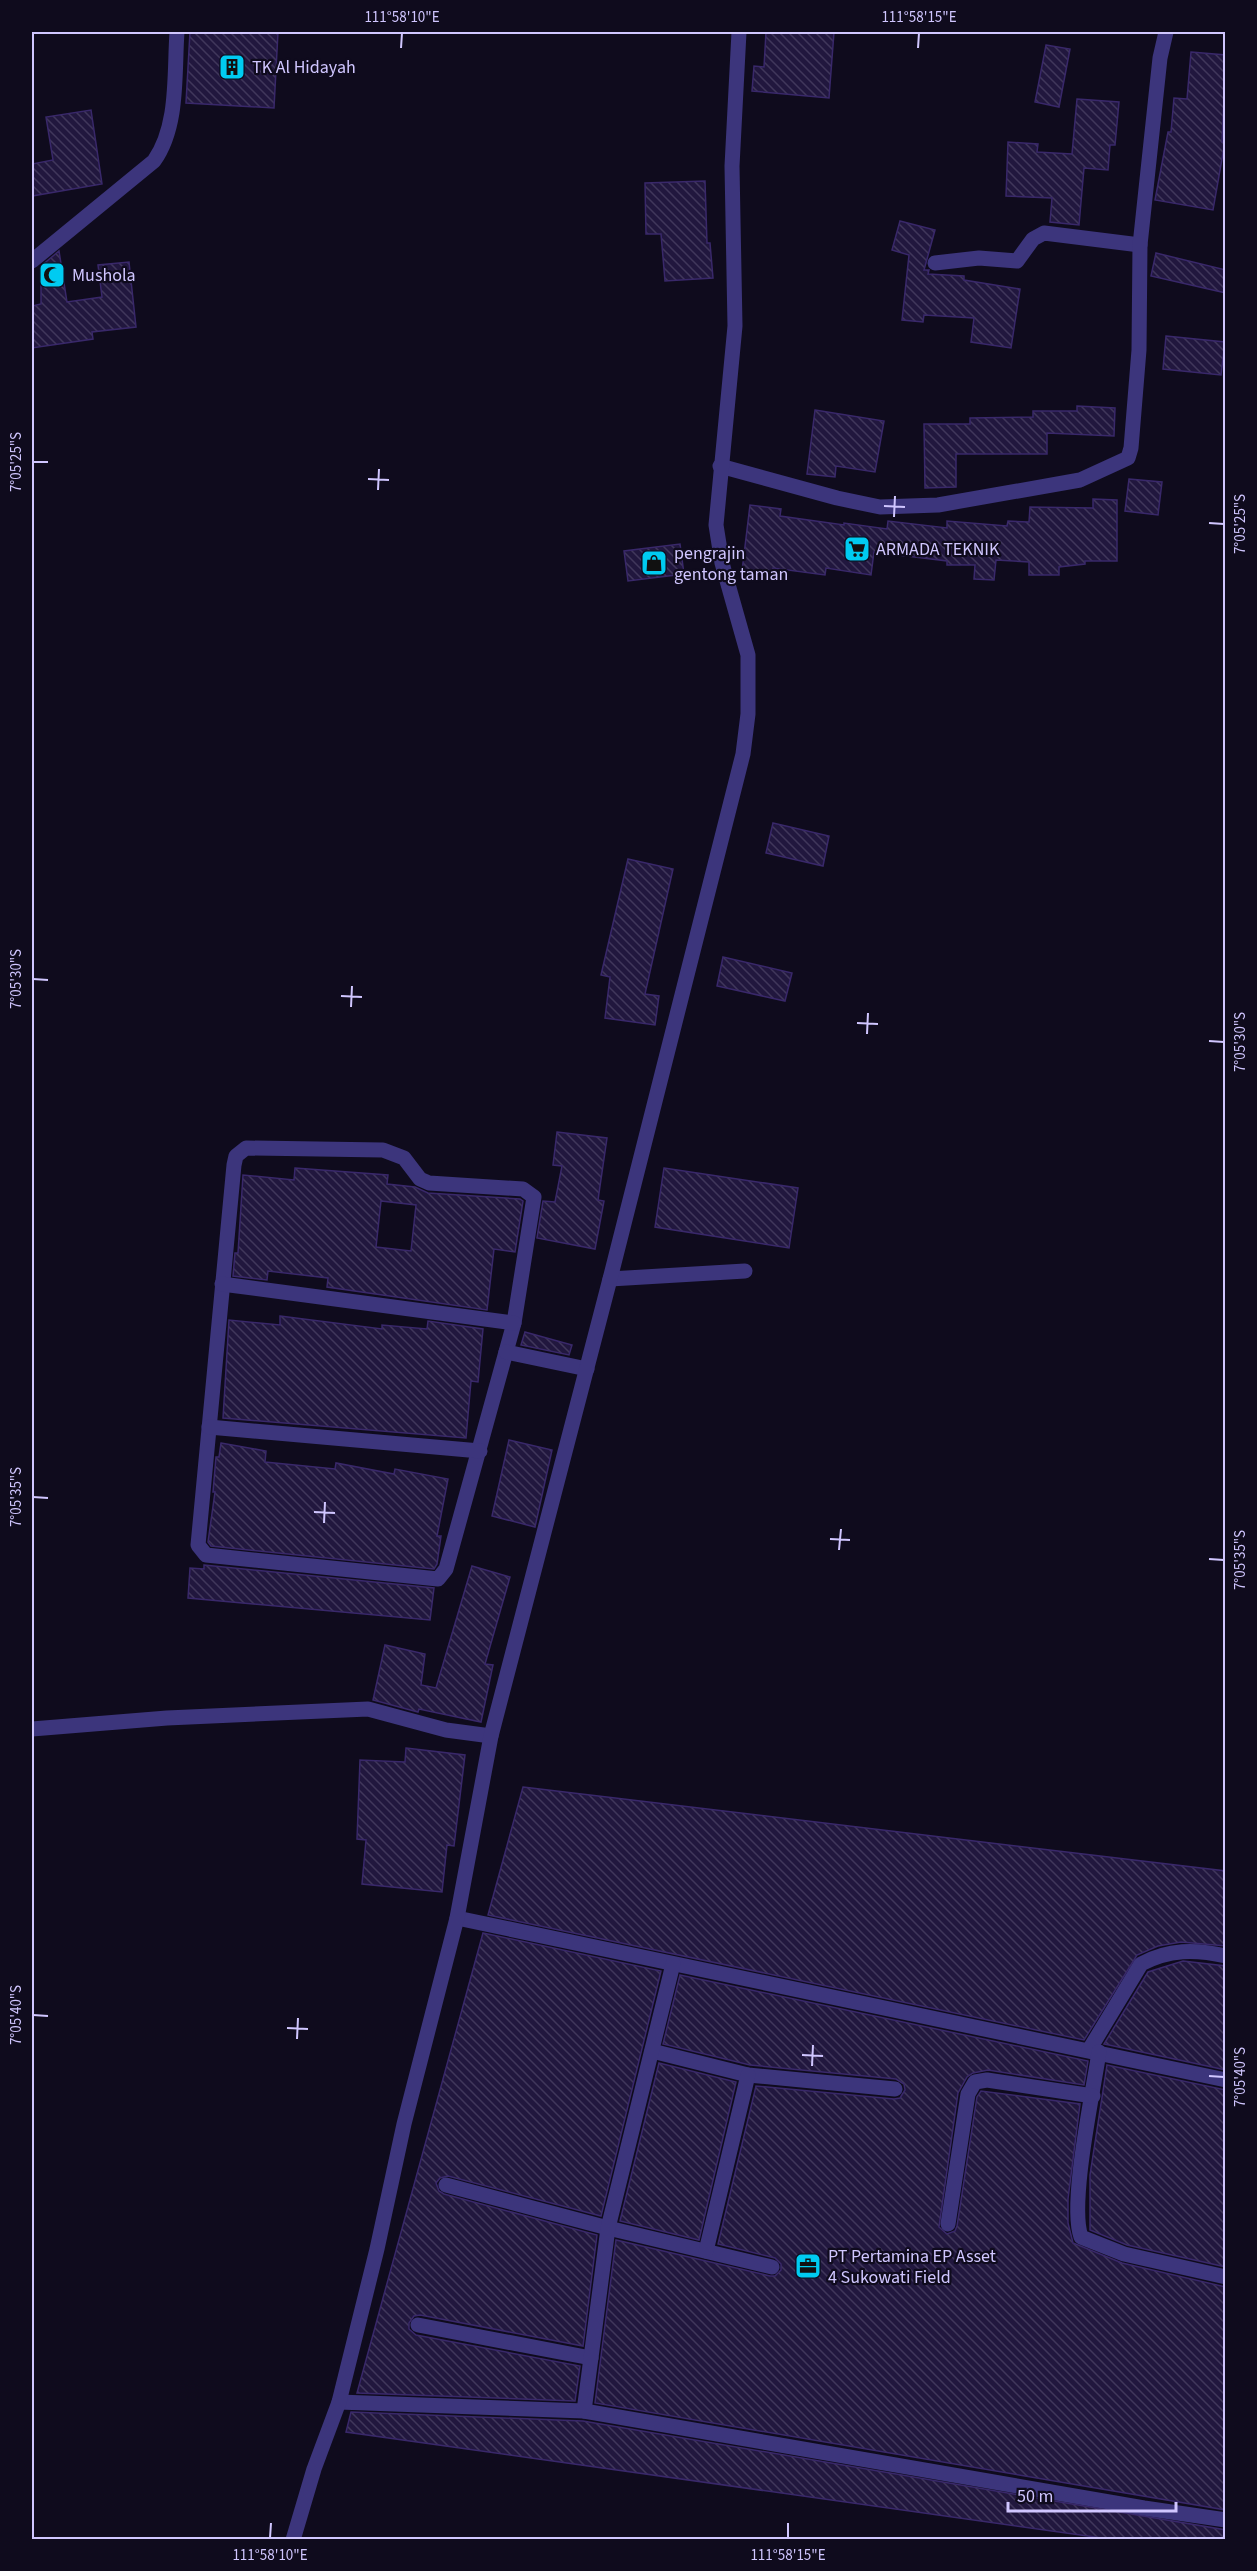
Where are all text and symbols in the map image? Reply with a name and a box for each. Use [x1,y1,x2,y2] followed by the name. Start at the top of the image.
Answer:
[364,7,440,28] text: 111°58'10"E
[881,7,957,28] text: 111°58'15"E
[217,52,247,82] building icon: TK Al Hidayah
[252,55,356,80] place label: TK Al Hidayah
[37,260,67,290] mosque icon: Mushola
[72,263,136,288] place label: Mushola
[6,432,27,492] text: 7°05'25"S
[1230,494,1251,554] text: 7°05'25"S
[842,534,872,564] supermarket icon: ARMADA TEKNIK
[876,537,1000,562] place label: ARMADA TEKNIK
[674,541,788,587] place label: pengrajin gentong taman
[639,548,669,578] shop icon: pengrajin gentong taman
[6,949,27,1009] text: 7°05'30"S
[1230,1012,1251,1072] text: 7°05'30"S
[6,1467,27,1527] text: 7°05'35"S
[1230,1530,1251,1590] text: 7°05'35"S
[6,1985,27,2045] text: 7°05'40"S
[1230,2047,1251,2107] text: 7°05'40"S
[828,2244,996,2290] place label: PT Pertamina EP Asset 4 Sukowati Field
[793,2251,823,2281] office icon: PT Pertamina EP Asset 4 Sukowati Field
[1008,2475,1176,2513] scale bar
[1017,2484,1053,2509] text: 50 m
[232,2545,308,2566] text: 111°58'10"E
[750,2545,826,2566] text: 111°58'15"E

